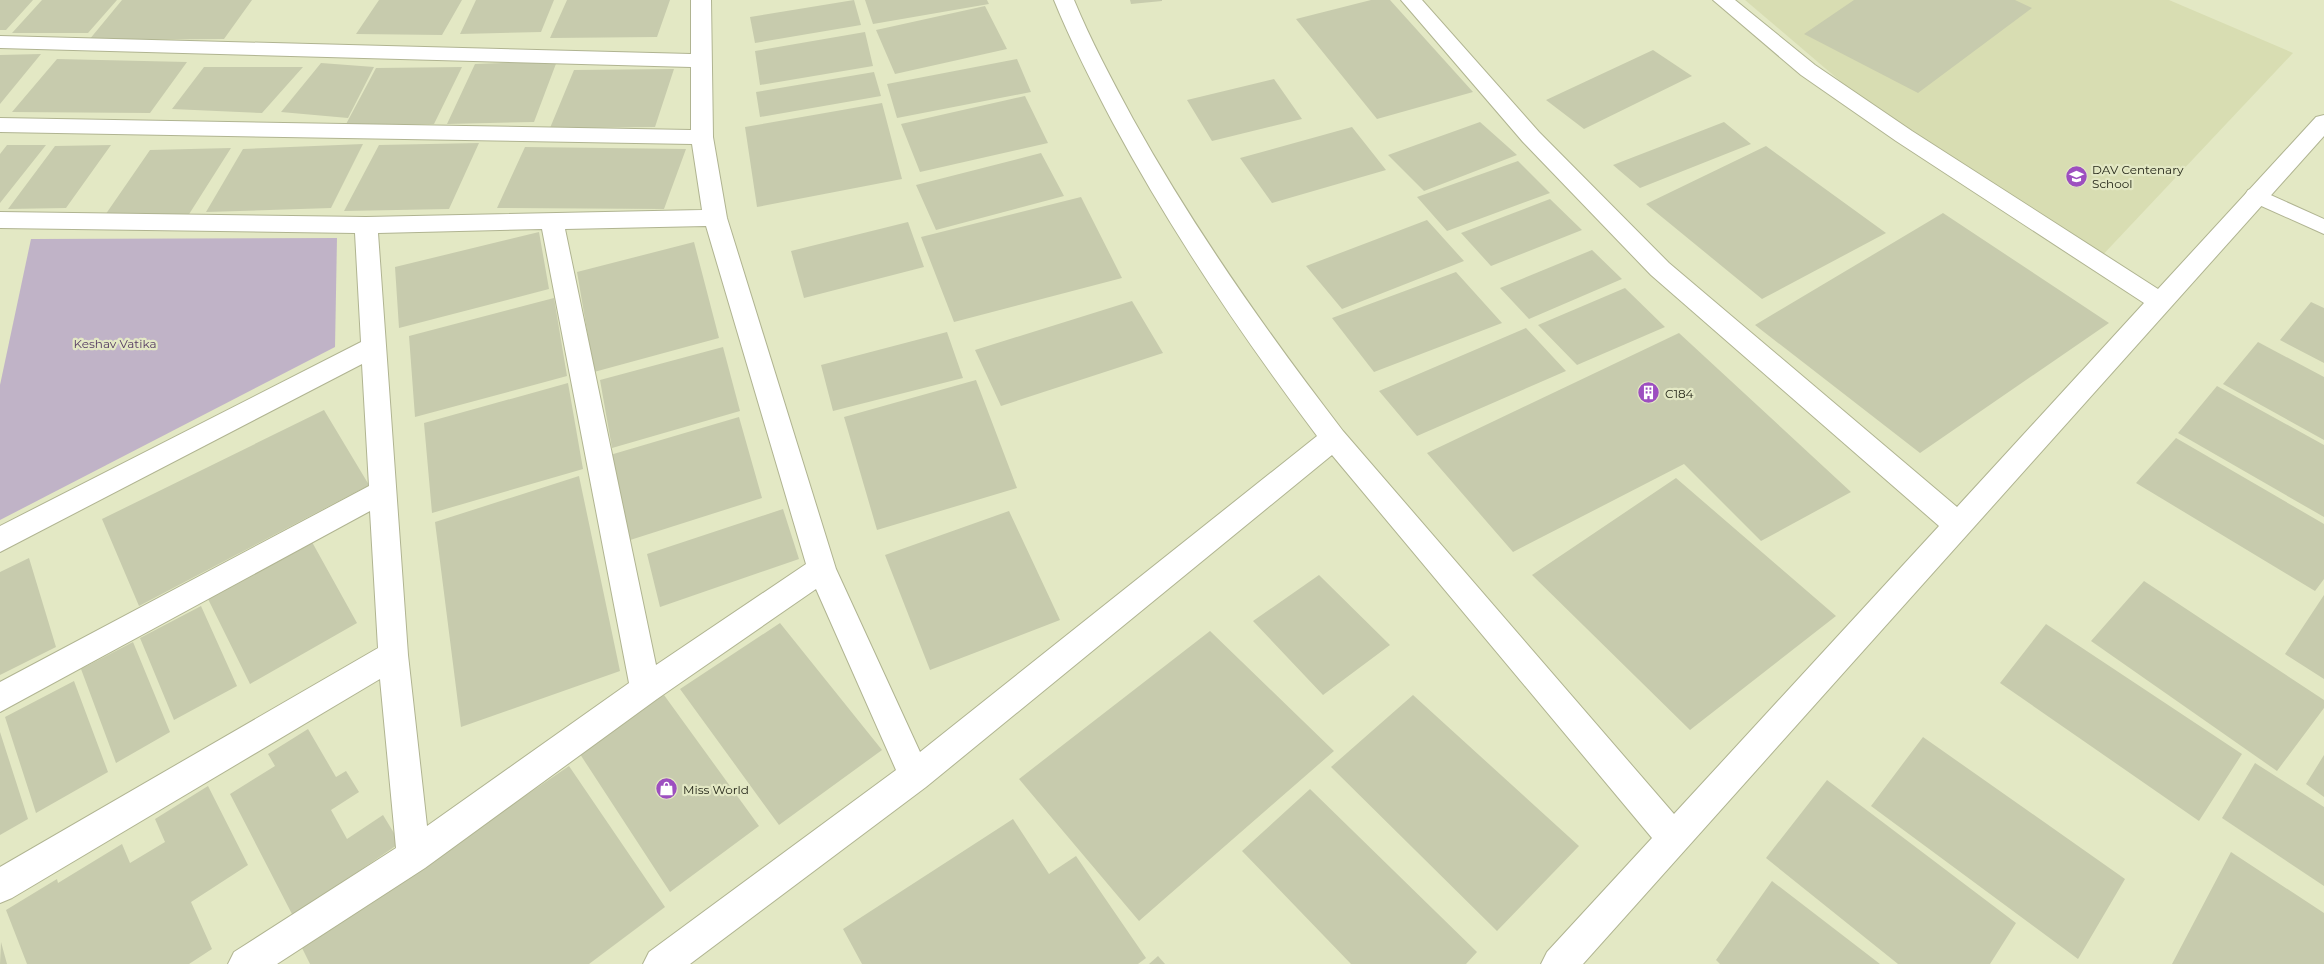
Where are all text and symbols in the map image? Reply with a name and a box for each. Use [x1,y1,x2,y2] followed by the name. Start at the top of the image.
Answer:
[2092,162,2184,191] place label: DAV Centenary School
[2064,164,2088,188] school or university icon: DAV Centenary School
[73,336,157,351] park label: Keshav Vatika
[1637,381,1661,405] building icon: C184
[1665,386,1694,401] place label: C184
[655,777,679,801] shop icon: Miss World
[683,782,749,797] place label: Miss World

